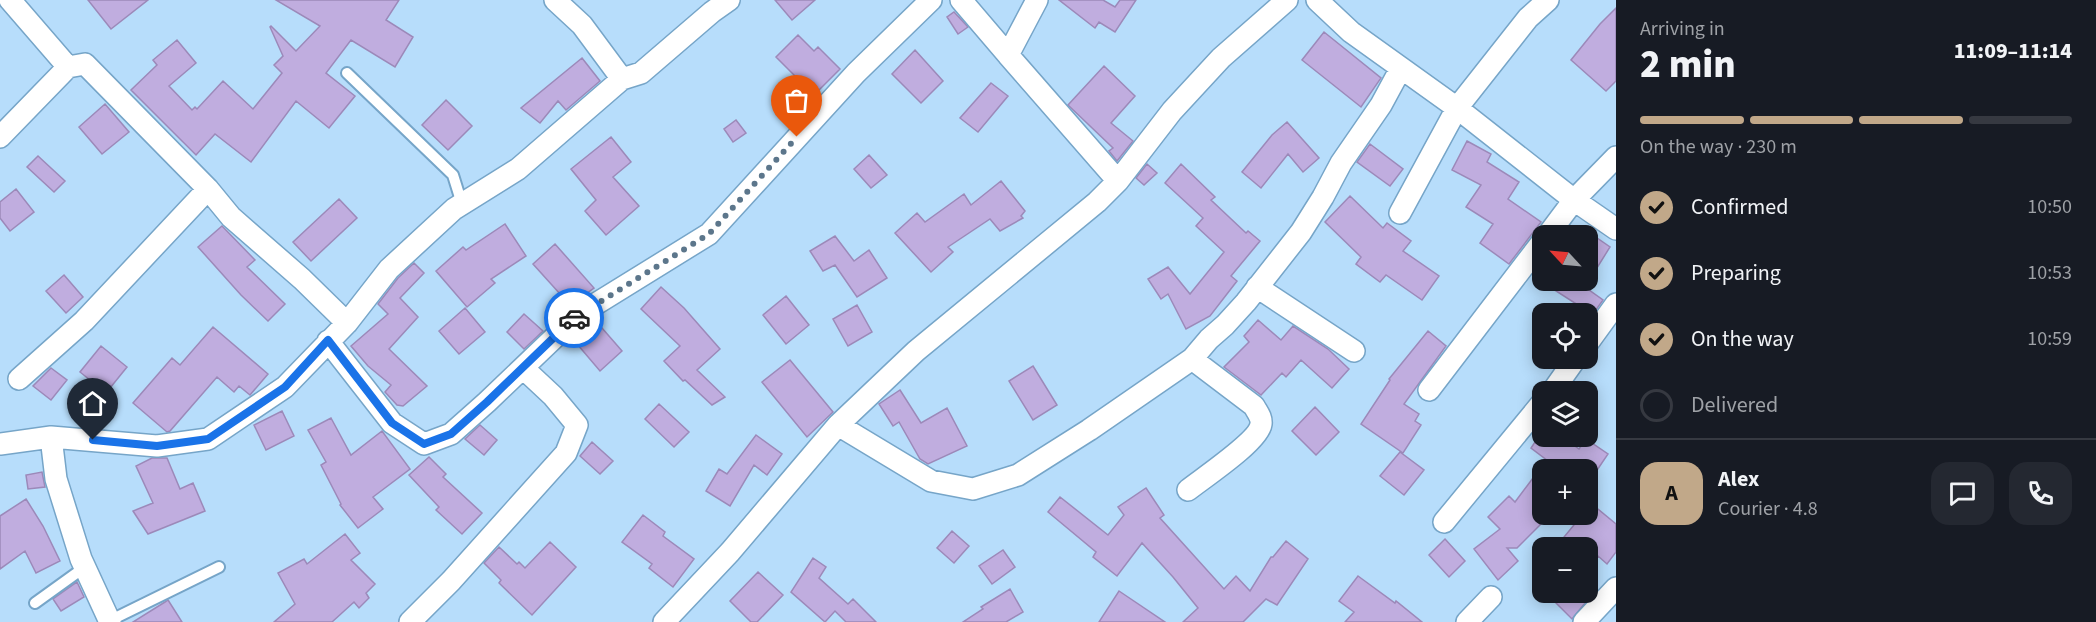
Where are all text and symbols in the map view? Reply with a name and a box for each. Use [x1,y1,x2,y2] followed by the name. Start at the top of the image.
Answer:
[1640,15,1725,43] text: Arriving in
[1954,35,2072,67] text: 11:09–11:14
[1640,37,1736,93] text: 2 min
[771,75,822,137] pin
[780,84,813,117] icon: bag
[1640,133,1797,161] text: On the way · 230 m
[1640,191,1673,224] icon: check
[1691,191,1788,223] text: Confirmed
[2027,193,2072,221] text: 10:50
[1532,225,1598,291] north arrow
[1532,225,1598,603] map controls
[1640,257,1673,290] icon: check
[1691,257,1781,289] text: Preparing
[2027,259,2072,287] text: 10:53
[544,288,604,348] courier
[558,302,591,335] icon: car
[1532,303,1598,369] button: locate
[1640,323,1673,356] icon: check
[1691,323,1794,355] text: On the way
[2027,325,2072,353] text: 10:59
[67,378,118,440] pin
[1532,381,1598,447] button: layers
[76,387,109,420] icon: home
[1691,389,1778,421] text: Delivered
[1532,459,1598,525] button: +
[1931,462,1994,525] button: chat
[2009,462,2072,525] button: phone
[1718,463,1759,495] text: Alex
[1665,477,1678,509] text: A
[1718,495,1818,523] text: Courier · 4.8
[1532,537,1598,603] button: −

